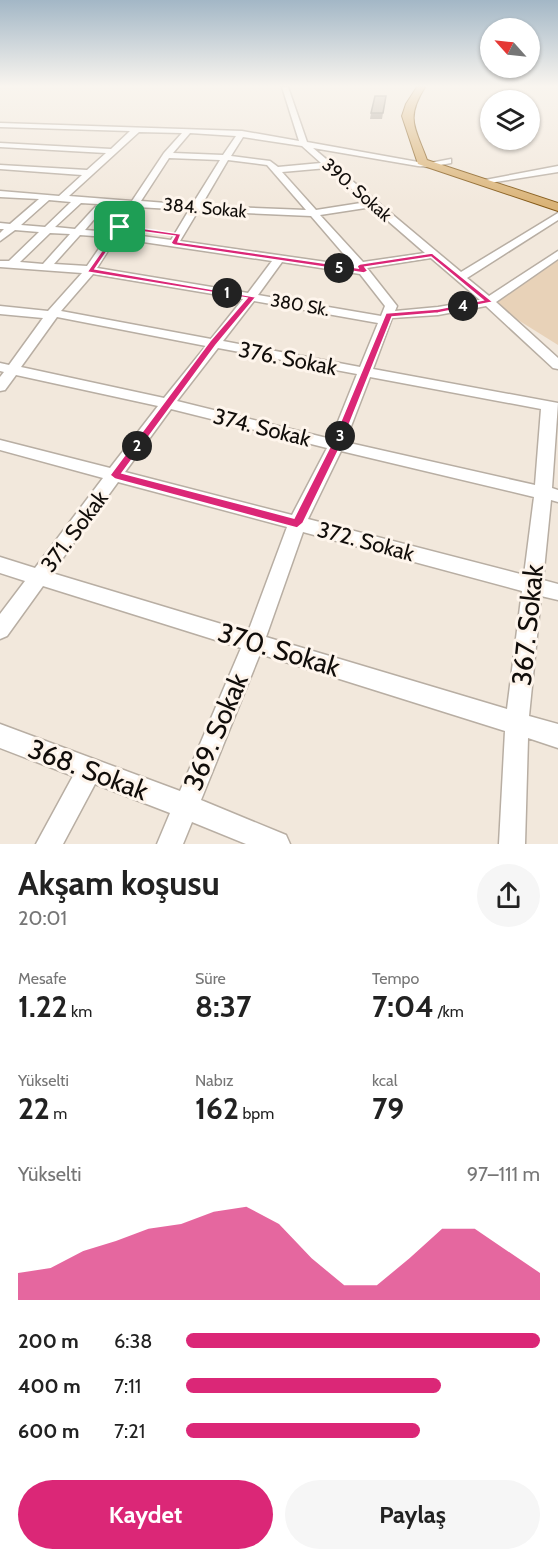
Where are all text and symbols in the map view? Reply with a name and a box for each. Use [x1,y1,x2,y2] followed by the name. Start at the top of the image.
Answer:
[480,18,540,78] north arrow
[480,18,540,150] map controls
[480,90,540,150] button: layers
[318,154,397,227] street label: 390. Sokak
[162,193,249,223] street label: 384. Sokak
[94,201,145,252] pin
[103,210,136,243] icon: arrive
[324,253,354,283] pin: 5
[335,258,343,277] text: 5
[212,278,242,308] pin: 1
[224,283,230,302] text: 1
[269,289,331,321] street label: 380 Sk.
[448,291,478,321] pin: 4
[458,296,468,315] text: 4
[236,336,339,381] street label: 376. Sokak
[210,402,313,453] street label: 374. Sokak
[325,421,355,451] pin: 3
[336,426,344,445] text: 3
[122,431,152,461] pin: 2
[133,436,141,455] text: 2
[35,485,114,577] street label: 371. Sokak
[314,516,417,567] street label: 372. Sokak
[505,562,550,687] street label: 367. Sokak
[214,615,345,684] street label: 370. Sokak
[176,667,255,795] street label: 369. Sokak
[24,732,154,808] street label: 368. Sokak
[18,863,220,903] text: Akşam koşusu
[477,864,540,927] button: share
[18,906,67,930] text: 20:01
[18,969,67,988] text: Mesafe
[195,969,226,988] text: Süre
[372,969,419,988] text: Tempo
[18,988,67,1025] text: 1.22
[195,988,251,1025] text: 8:37
[372,988,434,1025] text: 7:04
[67,1002,92,1021] text: km
[434,1002,464,1021] text: /km
[18,1071,69,1090] text: Yükselti
[195,1071,234,1090] text: Nabız
[372,1071,398,1090] text: kcal
[18,1090,50,1127] text: 22
[195,1090,239,1127] text: 162
[372,1090,404,1127] text: 79
[50,1104,67,1123] text: m
[239,1104,274,1123] text: bpm
[18,1162,82,1186] text: Yükselti
[467,1162,540,1186] text: 97–111 m
[18,1329,79,1353] text: 200 m
[114,1329,152,1353] text: 6:38
[18,1374,81,1398] text: 400 m
[114,1374,141,1398] text: 7:11
[18,1419,79,1443] text: 600 m
[114,1419,145,1443] text: 7:21
[18,1480,273,1549] button: Kaydet
[285,1480,540,1549] button: Paylaş

